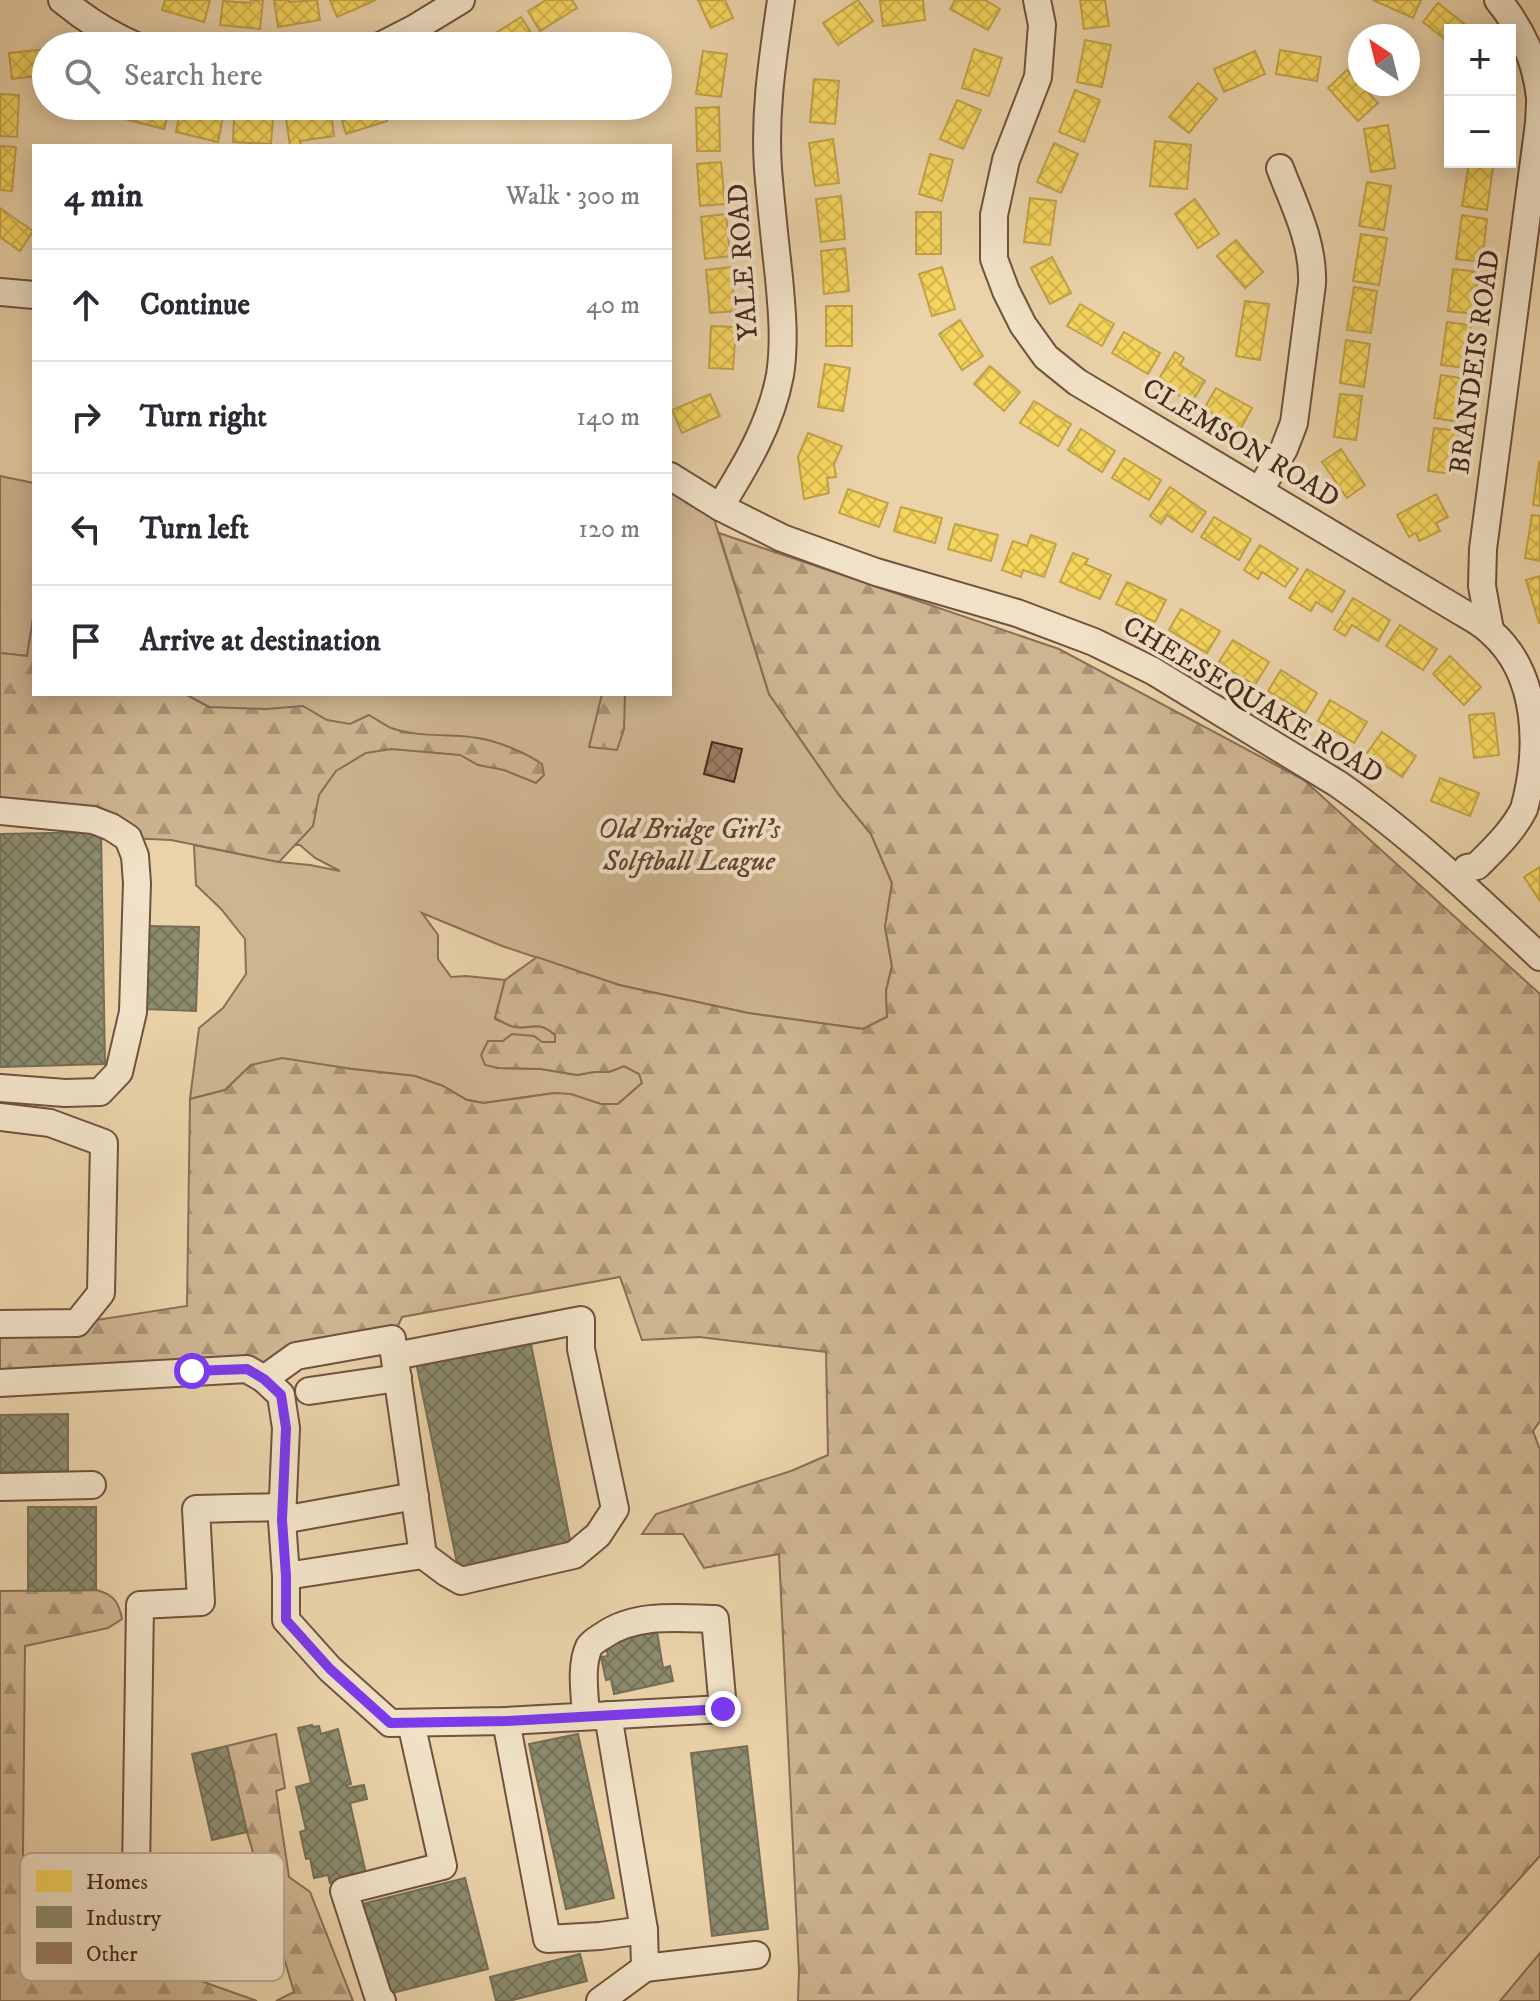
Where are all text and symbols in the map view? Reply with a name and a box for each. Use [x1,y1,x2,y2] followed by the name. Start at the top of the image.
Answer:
[1348,24,1420,96] north arrow
[1444,24,1516,168] map controls
[1444,24,1516,96] button: +
[32,32,672,120] search box
[60,54,104,98] icon: search
[124,58,263,95] text: Search here
[1444,96,1516,168] button: −
[64,175,143,217] text: 4 min
[506,180,640,213] text: Walk · 300 m
[720,182,766,342] street label: YALE ROAD
[1442,248,1508,476] street label: BRANDEIS ROAD
[64,283,108,327] icon: ahead
[140,287,250,324] text: Continue
[586,289,640,322] text: 40 m
[1136,370,1346,516] street label: CLEMSON ROAD
[64,395,108,439] icon: right
[140,399,267,436] text: Turn right
[576,401,640,434] text: 140 m
[64,507,108,551] icon: left
[140,511,249,548] text: Turn left
[579,513,640,546] text: 120 m
[1116,608,1390,792] street label: CHEESEQUAKE ROAD
[64,619,108,663] icon: arrive
[140,623,381,660] text: Arrive at destination
[598,812,780,879] park label: Old Bridge Girl's Solftball League
[174,1353,210,1389] route start
[705,1691,741,1727] route end
[20,1853,284,1981] legend
[86,1869,148,1896] text: Homes
[86,1905,162,1932] text: Industry
[86,1941,138,1968] text: Other

